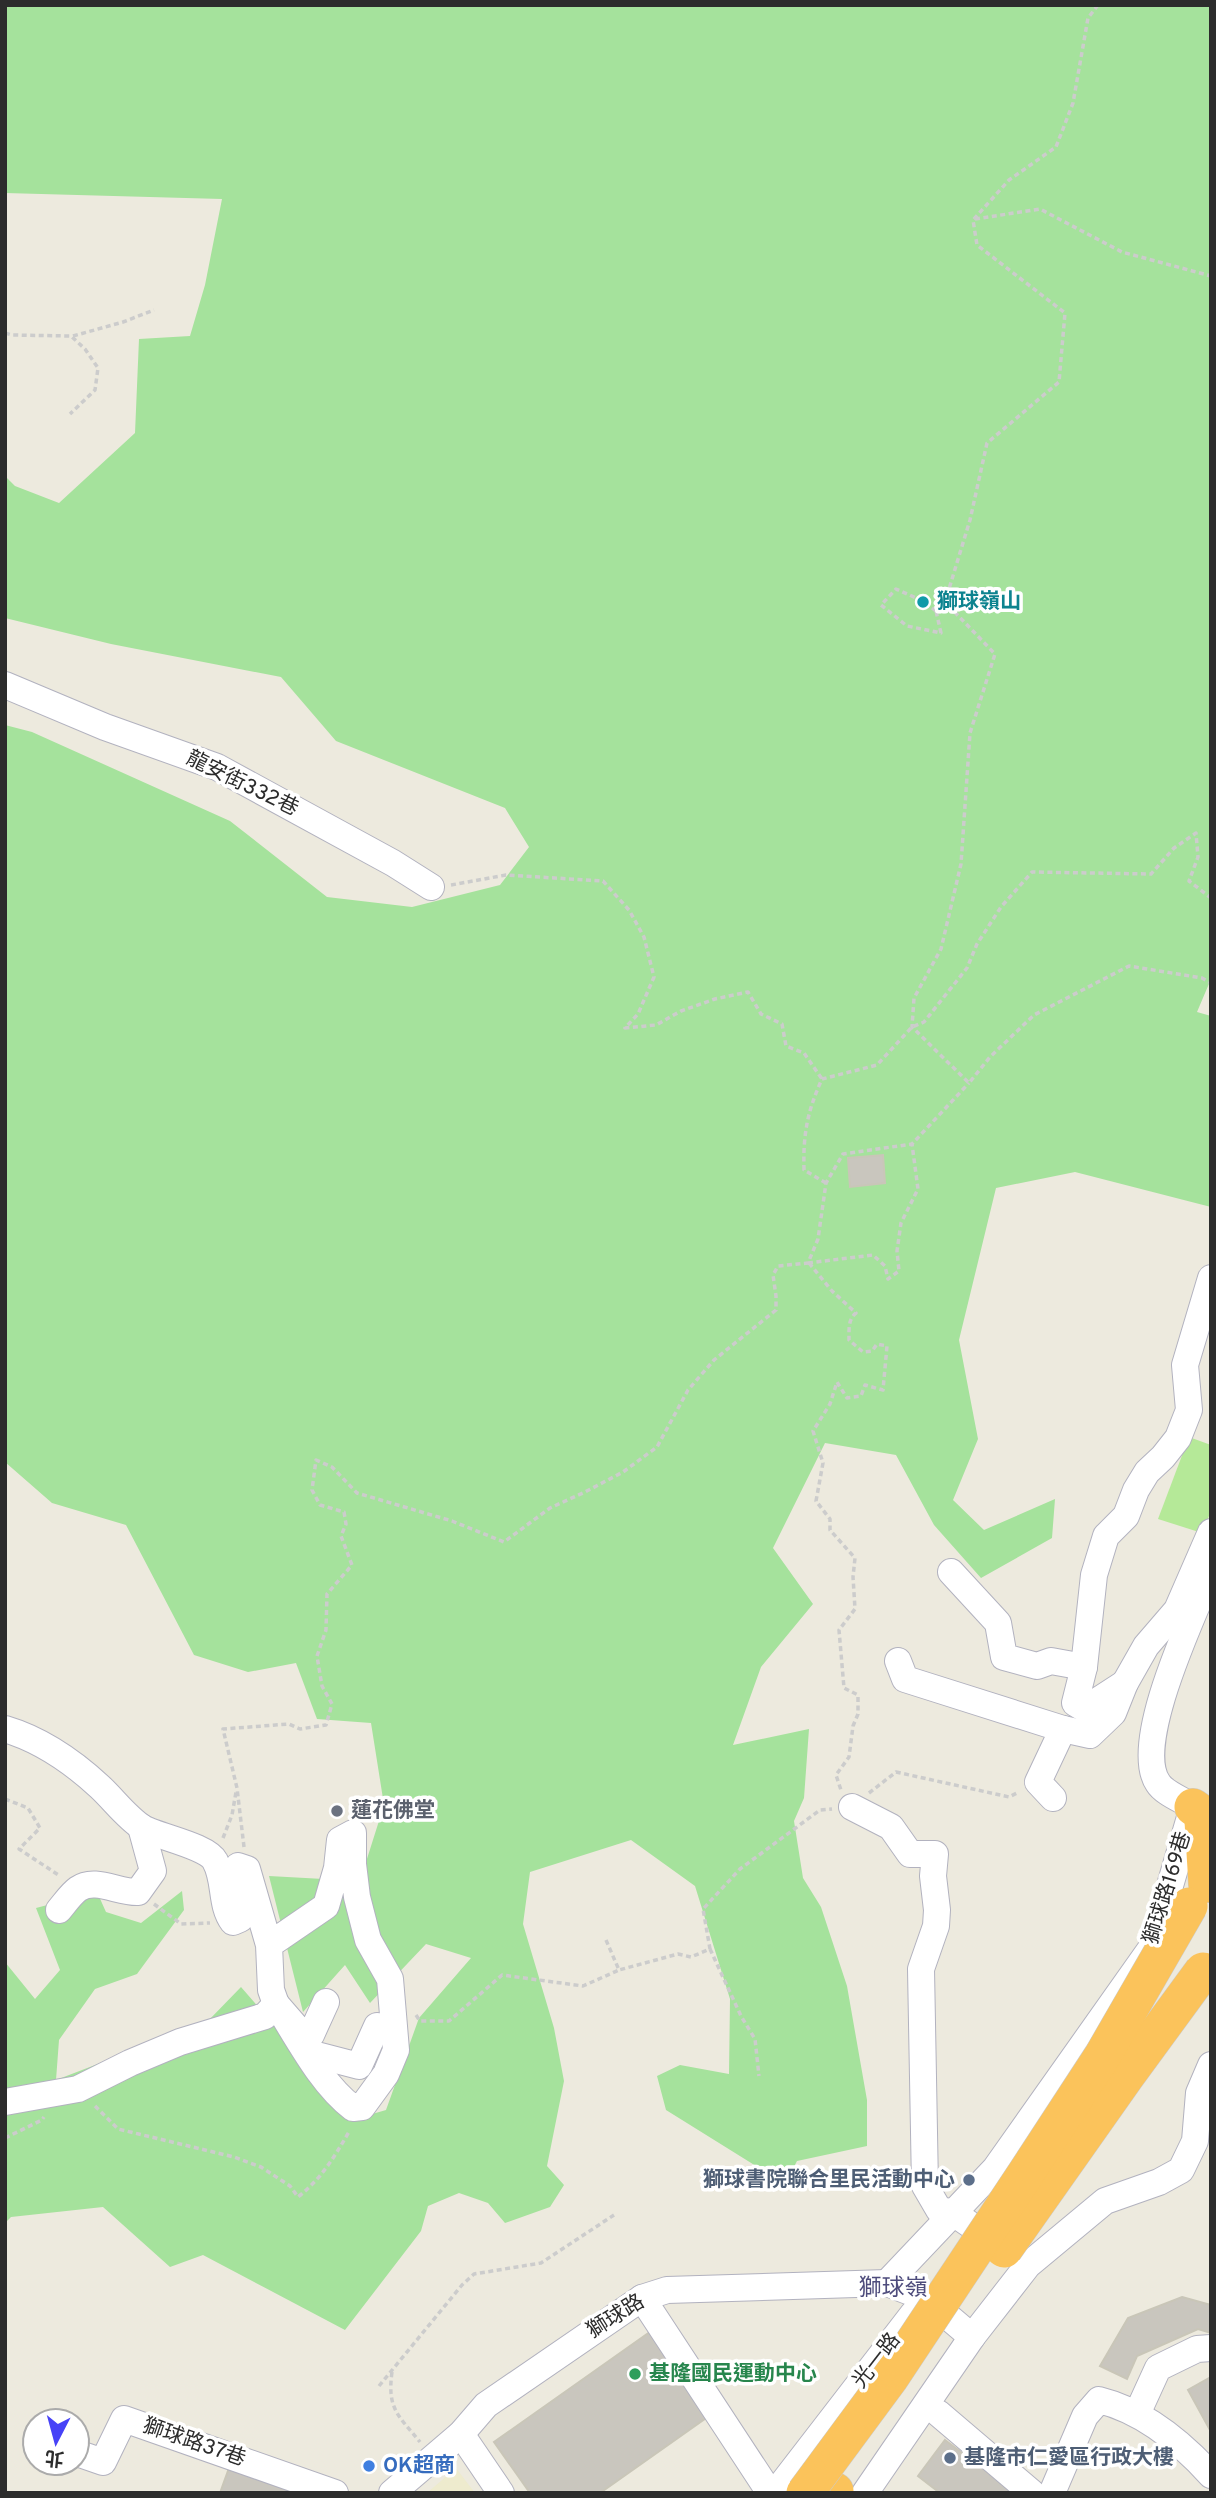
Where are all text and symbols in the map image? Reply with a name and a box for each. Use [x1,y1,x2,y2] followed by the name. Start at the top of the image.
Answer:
[937,589,1021,616] place label: 獅球嶺山
[915,594,931,610] marker: 獅球嶺山
[181,745,303,823] street label: 龍安街332巷
[351,1798,435,1825] place label: 蓮花佛堂
[329,1803,345,1819] marker: 蓮花佛堂
[1138,1829,1198,1947] street label: 獅球路169巷
[703,2167,955,2194] place label: 獅球書院聯合里民活動中心
[961,2172,977,2188] marker: 獅球書院聯合里民活動中心
[859,2275,928,2304] district label: 獅球嶺
[582,2289,650,2345] street label: 獅球路
[847,2328,907,2394] street label: 光一路
[649,2361,817,2388] place label: 基隆國民運動中心
[627,2366,643,2382] marker: 基隆國民運動中心
[21,2407,91,2477] north arrow
[139,2413,249,2473] street label: 獅球路37巷
[44,2444,65,2470] text: 北
[964,2445,1174,2472] place label: 基隆市仁愛區行政大樓
[942,2450,958,2466] marker: 基隆市仁愛區行政大樓
[383,2453,455,2480] place label: OK超商
[361,2458,377,2474] marker: OK超商

